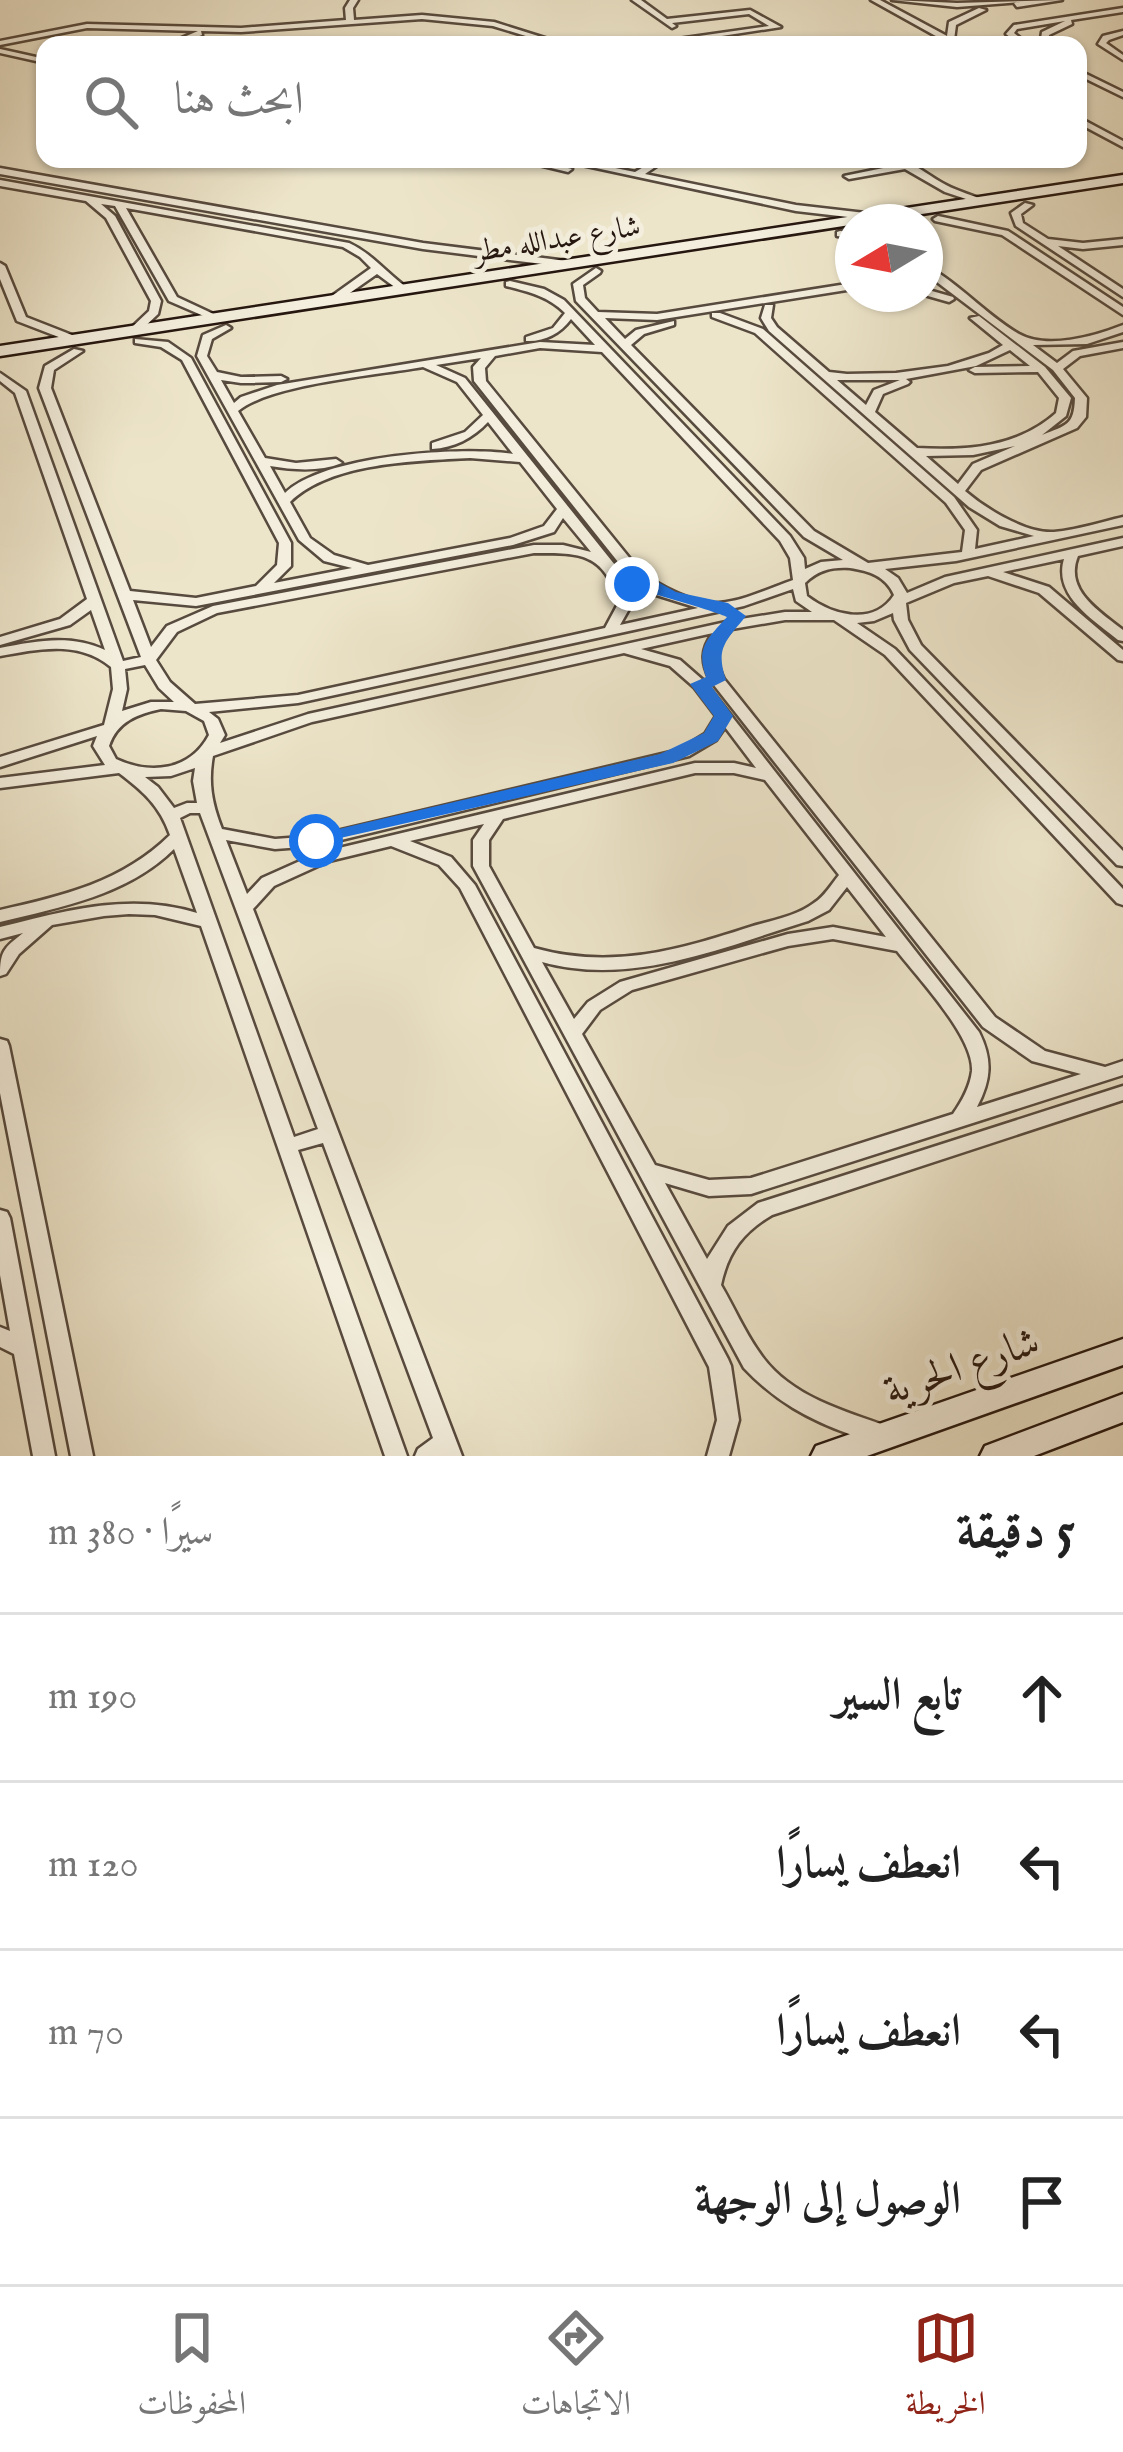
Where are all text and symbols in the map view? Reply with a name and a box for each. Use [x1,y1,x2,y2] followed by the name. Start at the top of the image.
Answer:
[36,36,1087,168] search box
[78,69,144,135] icon: search
[174,72,304,129] text: ابحث هنا
[835,204,943,312] north arrow
[468,208,644,276] street label: شارع عبدالله مطر
[605,557,659,611] route end
[289,814,343,868] route start
[877,1316,1049,1424] street label: شارع الحرية
[956,1501,1075,1566] text: 5 دقيقة
[48,1509,213,1558] text: سيرًا · 380 m
[1009,1665,1075,1731] icon: ahead
[834,1668,961,1725] text: تابع السير
[48,1673,137,1722] text: 190 m
[1009,1833,1075,1899] icon: left
[776,1836,961,1893] text: انعطف يسارًا
[48,1841,139,1890] text: 120 m
[1009,2001,1075,2067] icon: left
[776,2004,961,2061] text: انعطف يسارًا
[48,2009,124,2058] text: 70 m
[1009,2169,1075,2235] icon: arrive
[695,2172,961,2229] text: الوصول إلى الوجهة
[137,2305,246,2435] tab: المحفوظات
[521,2305,631,2435] tab: الاتجاهات
[905,2305,986,2435] tab: الخريطة

